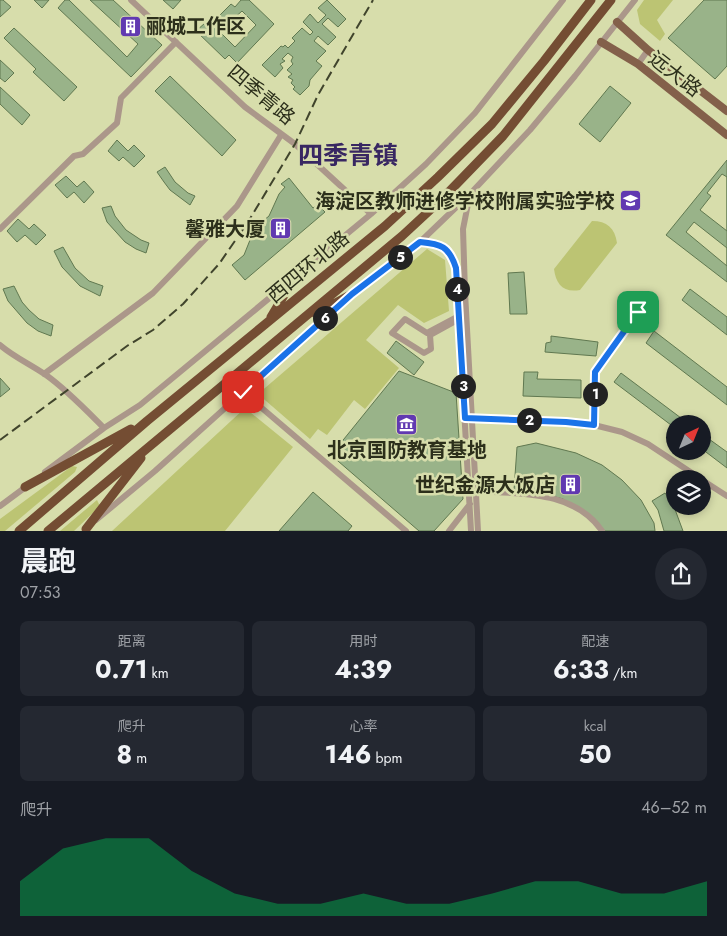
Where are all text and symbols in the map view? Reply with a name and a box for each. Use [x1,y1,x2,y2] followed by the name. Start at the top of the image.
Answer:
[146,12,246,41] place label: 郦城工作区
[118,14,142,38] building icon: 郦城工作区
[642,44,708,104] street label: 远大路
[221,58,301,132] street label: 四季青路
[298,137,398,173] district label: 四季青镇
[315,187,615,216] place label: 海淀区教师进修学校附属实验学校
[619,189,643,213] school or university icon: 海淀区教师进修学校附属实验学校
[185,215,265,244] place label: 馨雅大厦
[269,217,293,241] building icon: 馨雅大厦
[260,224,356,310] street label: 西四环北路
[388,244,412,270] pin: 5
[396,247,405,267] text: 5
[444,276,470,302] pin: 4
[453,279,462,299] text: 4
[617,291,659,333] pin
[624,298,652,326] icon: arrive
[312,306,338,330] pin: 6
[321,308,330,328] text: 6
[222,371,264,413] pin
[450,374,476,398] pin: 3
[459,376,468,396] text: 3
[229,378,257,406] icon: check
[582,382,608,406] pin: 1
[592,384,599,404] text: 1
[516,408,542,432] pin: 2
[525,410,534,430] text: 2
[395,412,419,436] museum icon: 北京国防教育基地
[666,415,711,460] north arrow
[666,415,711,515] map controls
[327,436,487,465] place label: 北京国防教育基地
[666,470,711,515] button: layers
[415,471,555,500] place label: 世纪金源大饭店
[559,473,583,497] building icon: 世纪金源大饭店
[20,541,76,582] text: 晨跑
[655,548,707,600] button: share
[20,581,61,604] text: 07:53
[118,631,146,651] text: 距离
[349,631,377,651] text: 用时
[581,631,609,651] text: 配速
[95,651,147,687] text: 0.71
[335,651,392,687] text: 4:39
[553,651,609,687] text: 6:33
[147,663,169,683] text: km
[609,663,637,683] text: /km
[118,716,146,736] text: 爬升
[349,716,377,736] text: 心率
[584,716,606,736] text: kcal
[116,736,132,772] text: 8
[324,736,371,772] text: 146
[579,736,612,772] text: 50
[132,748,147,768] text: m
[371,748,402,768] text: bpm
[641,796,707,819] text: 46–52 m
[20,798,52,821] text: 爬升

